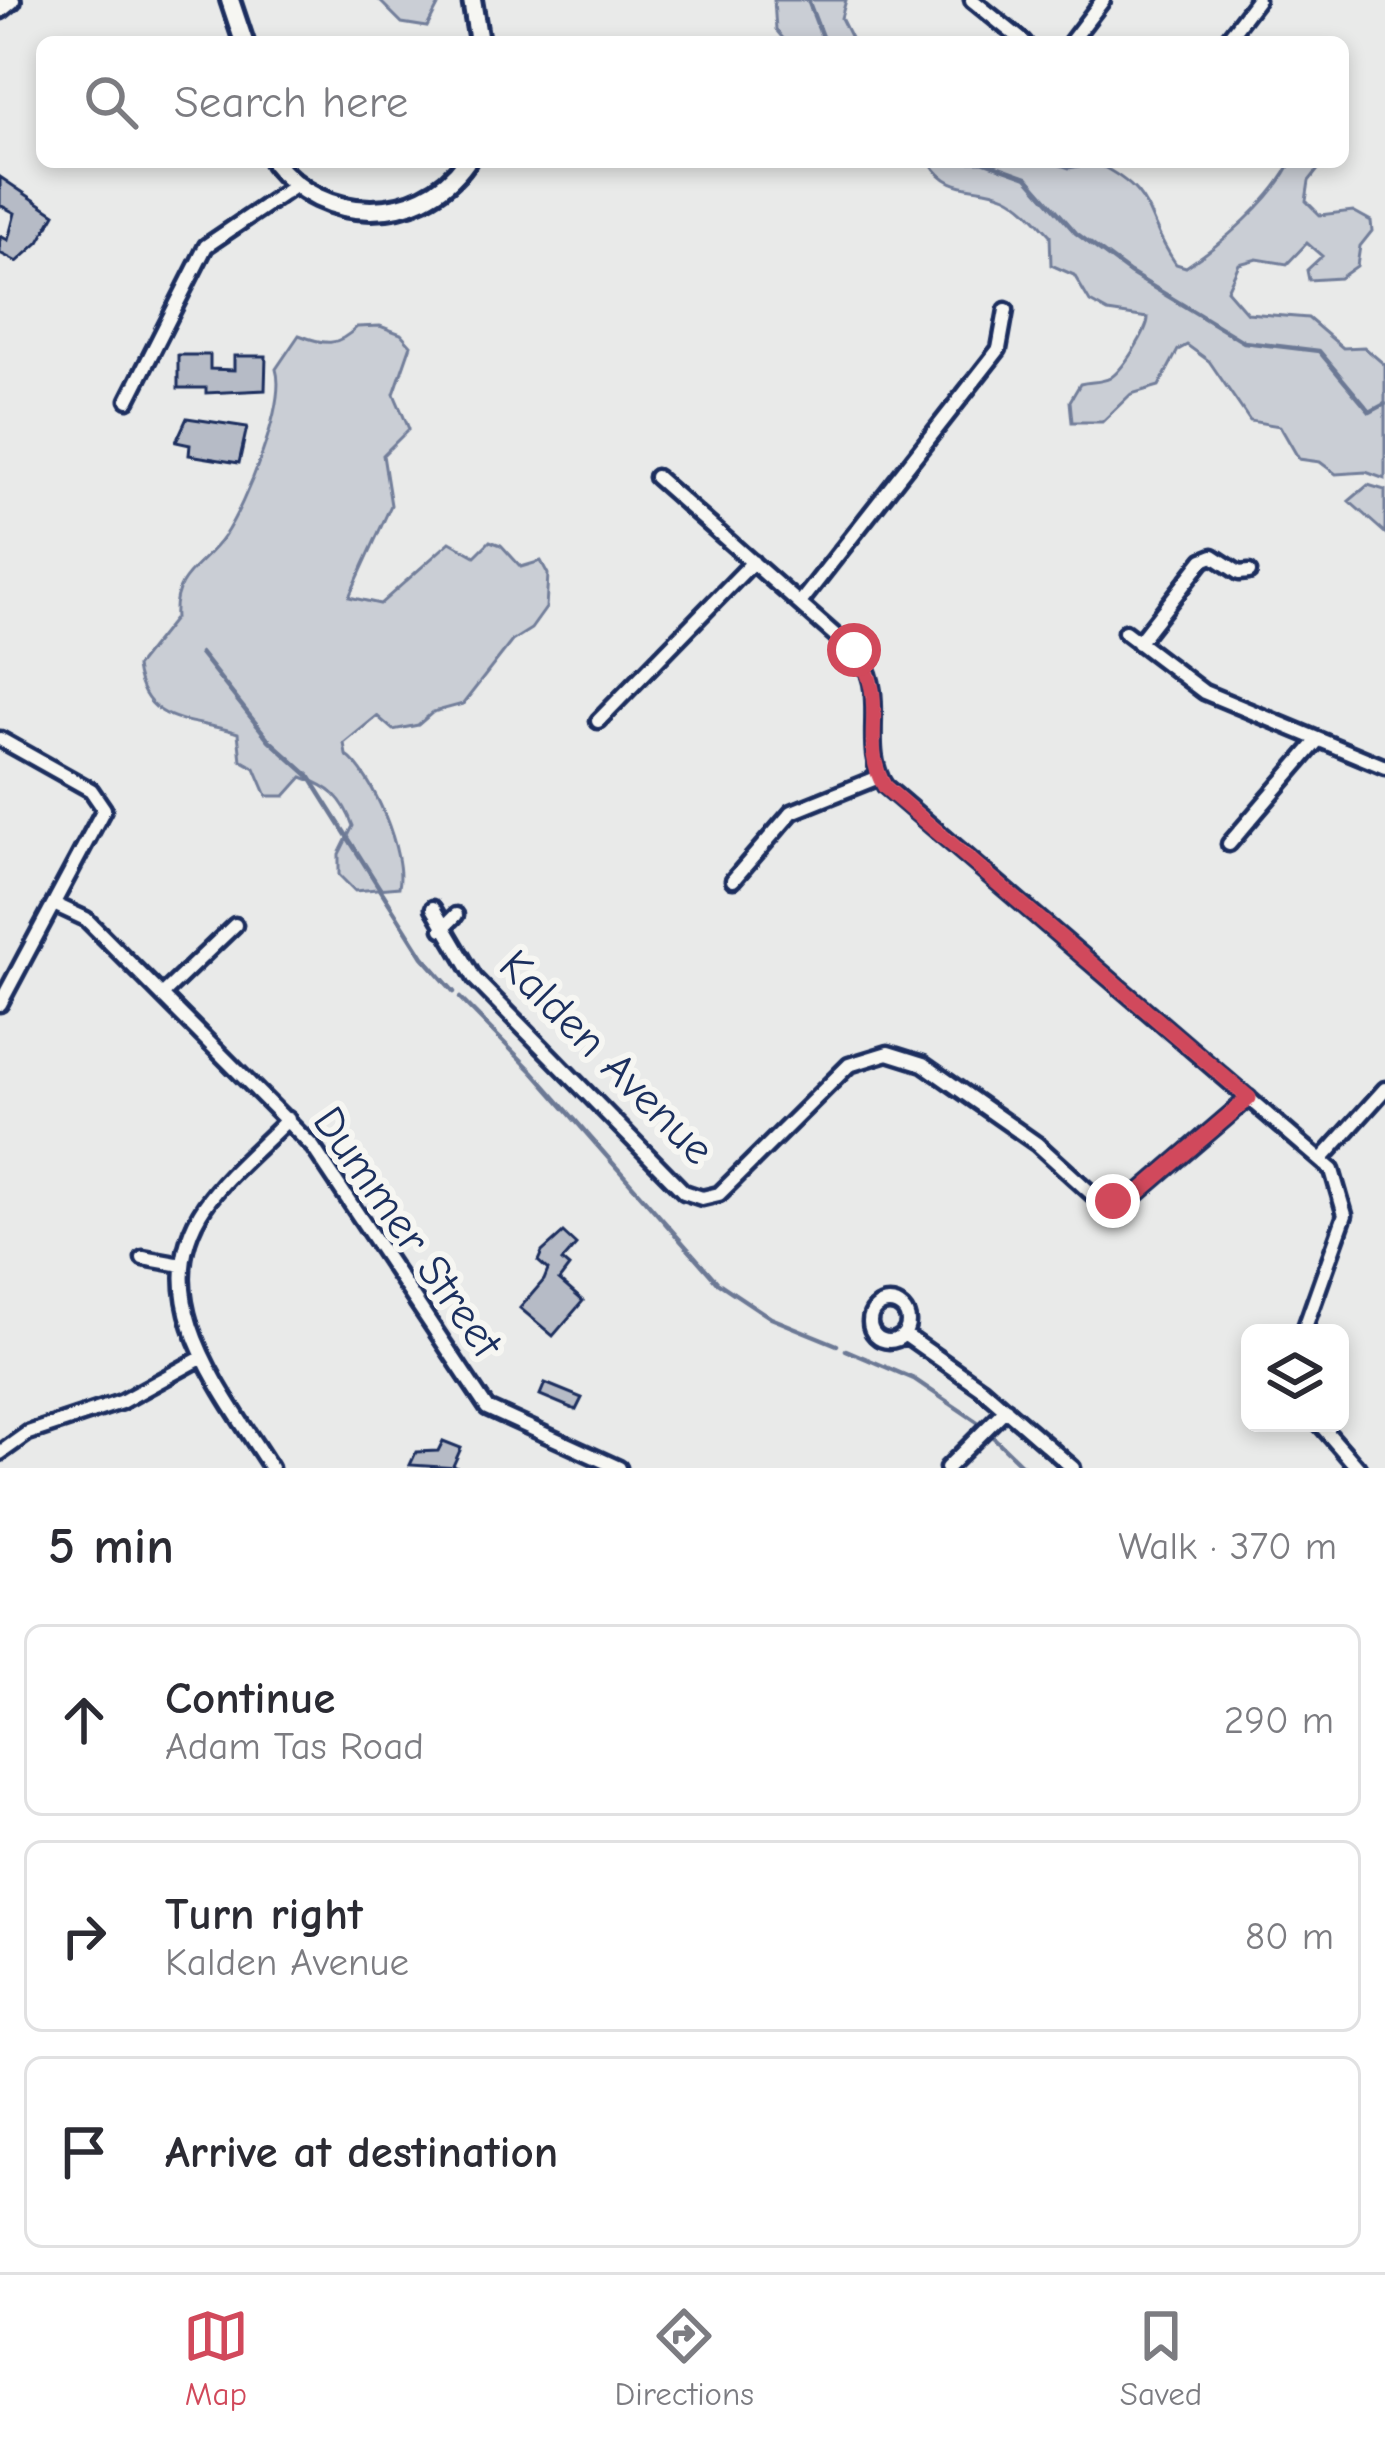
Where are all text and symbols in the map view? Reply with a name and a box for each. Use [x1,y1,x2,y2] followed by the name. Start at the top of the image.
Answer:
[36,36,1349,168] search box
[78,69,144,135] icon: search
[174,76,408,128] text: Search here
[827,623,881,677] route start
[489,939,725,1175] street label: Kalden Avenue
[302,1097,514,1368] street label: Dummer Street
[1086,1174,1140,1228] route end
[1241,1324,1349,1432] map controls
[1241,1324,1349,1432] button: layers
[48,1517,174,1576] text: 5 min
[1118,1524,1337,1569] text: Walk · 370 m
[165,1672,335,1724] text: Continue
[51,1687,117,1753] icon: ahead
[1224,1698,1334,1743] text: 290 m
[165,1724,424,1769] text: Adam Tas Road
[165,1888,363,1940] text: Turn right
[51,1903,117,1969] icon: right
[1245,1914,1334,1959] text: 80 m
[165,1940,409,1985] text: Kalden Avenue
[51,2119,117,2185] icon: arrive
[165,2126,558,2178] text: Arrive at destination
[183,2303,249,2413] tab: Map
[615,2303,754,2413] tab: Directions
[1120,2303,1202,2413] tab: Saved

